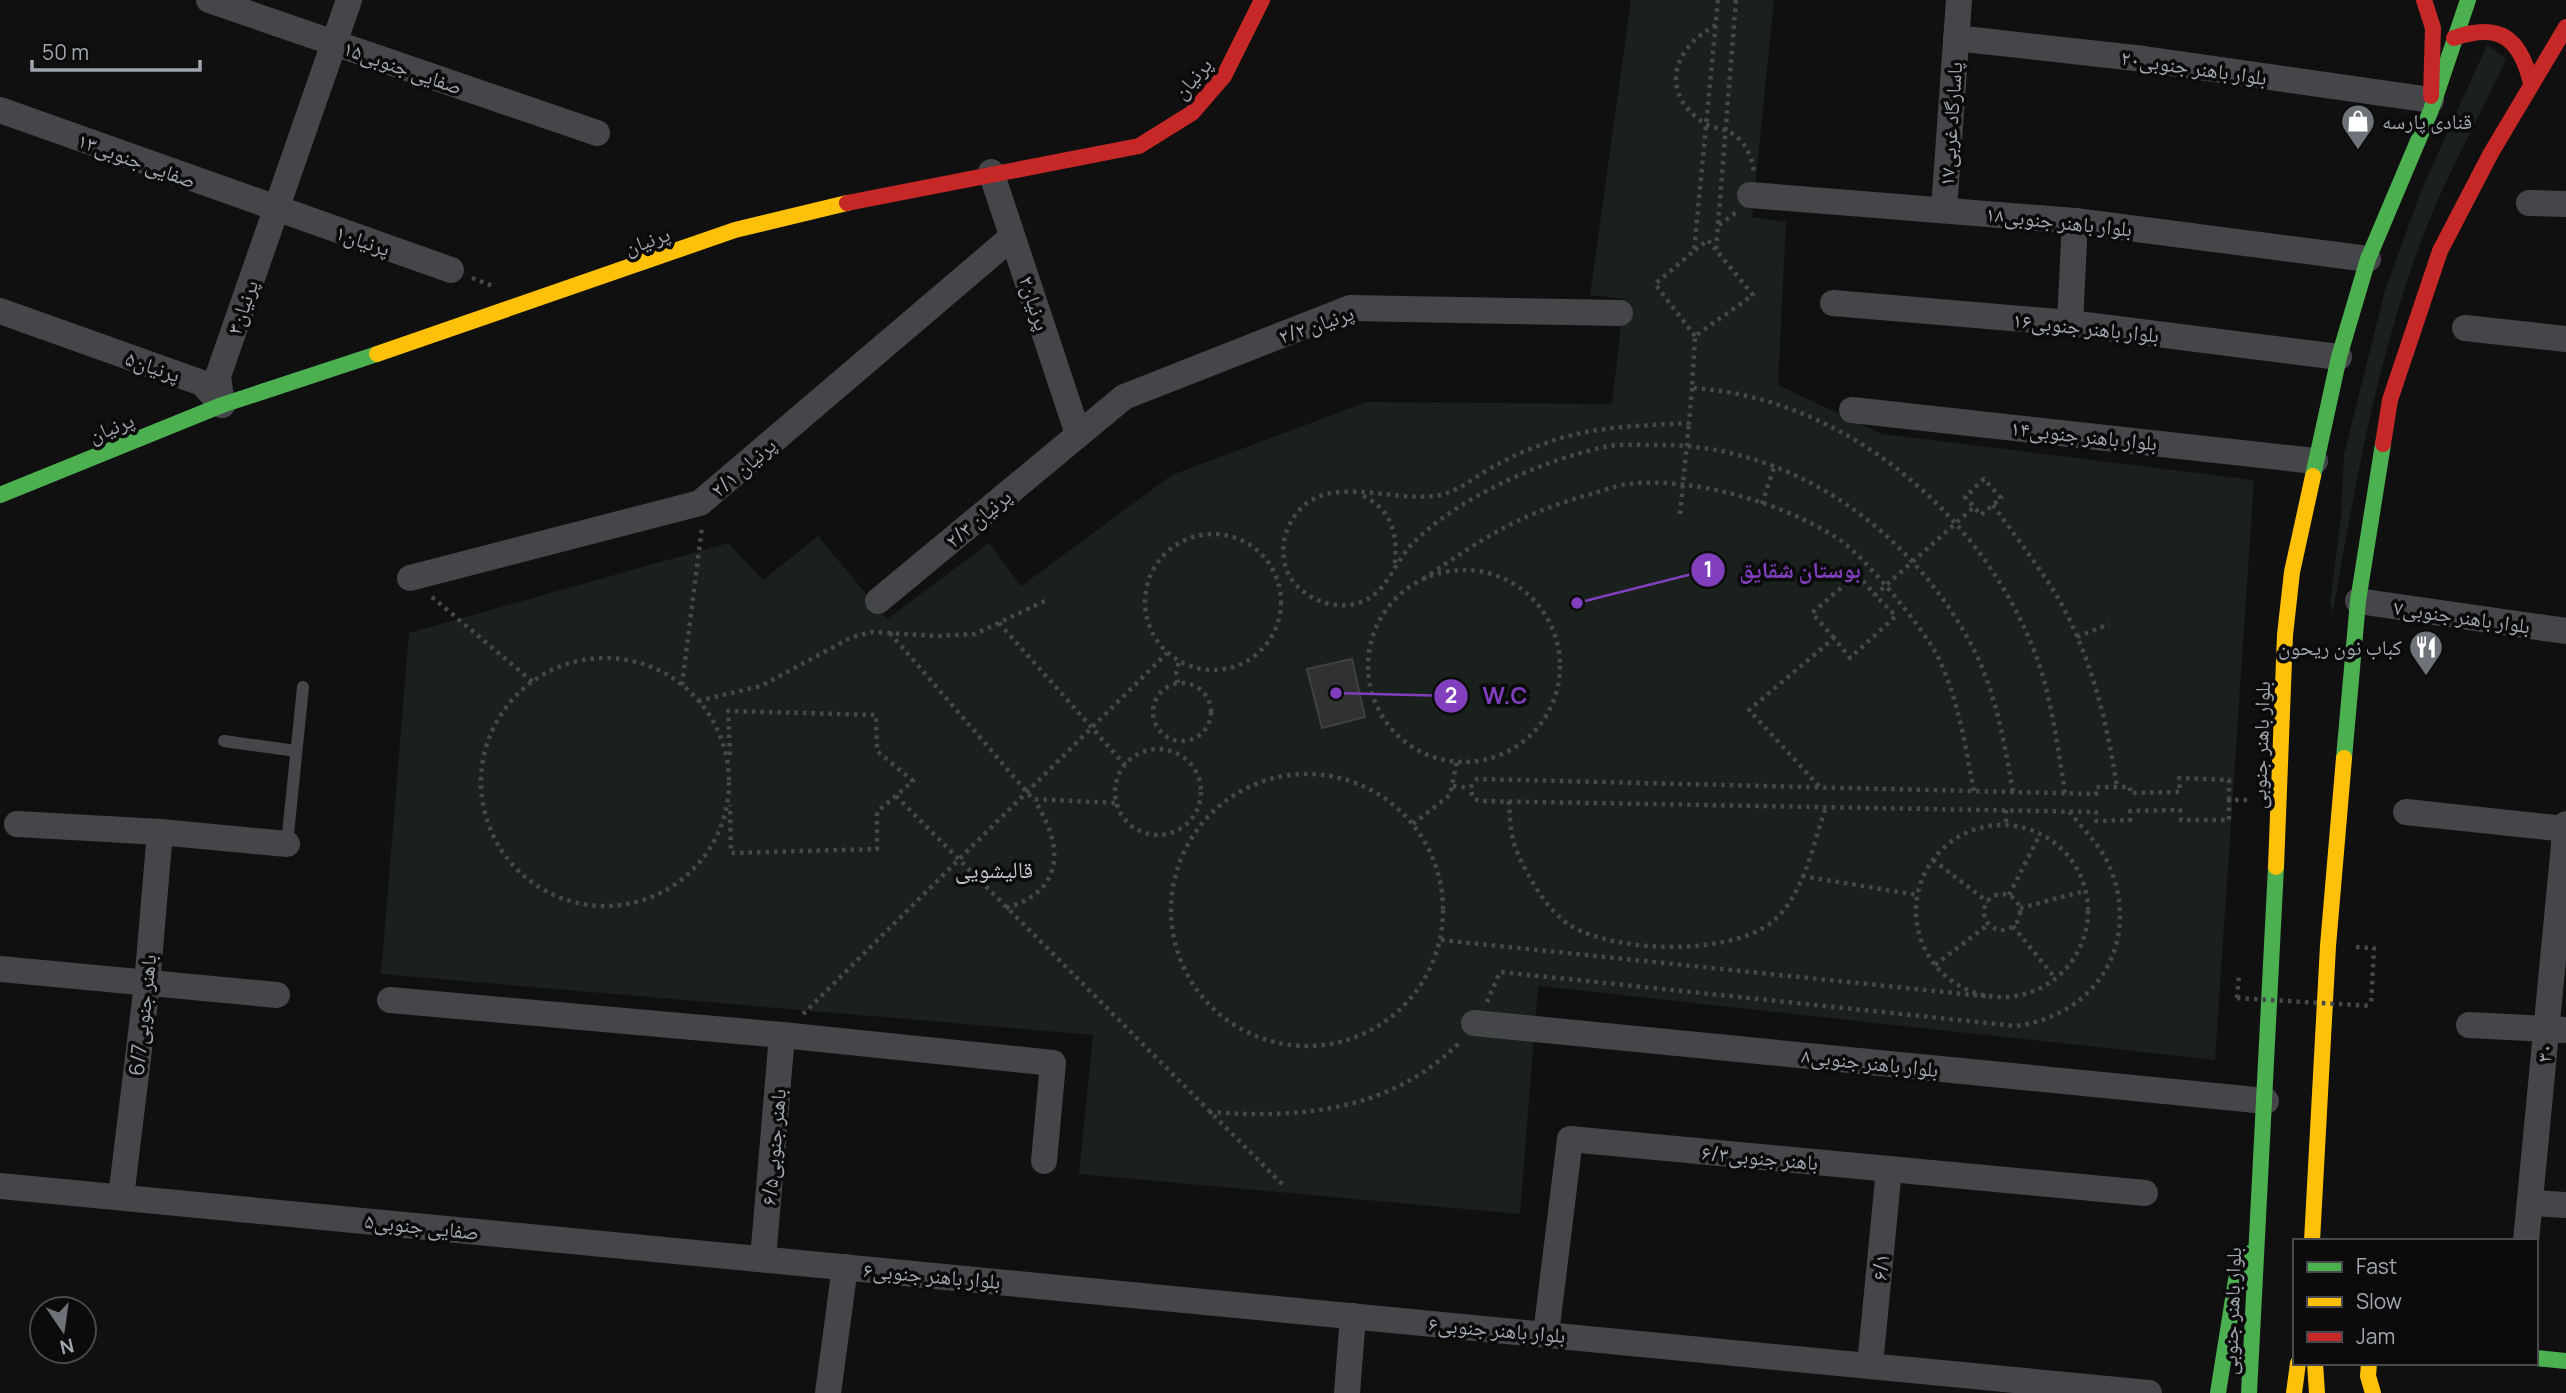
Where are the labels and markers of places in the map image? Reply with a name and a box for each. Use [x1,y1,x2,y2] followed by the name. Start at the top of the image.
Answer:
[2339,102,2377,151] shop icon: قنادی پارسه
[2382,107,2472,135] place label: قنادی پارسه
[1690,548,1875,592] callout: بوستان شقایق
[2407,628,2445,677] restaurant icon: کباب نون ریحون
[2278,633,2402,661] place label: کباب نون ریحون
[1434,674,1542,718] callout: W.C

